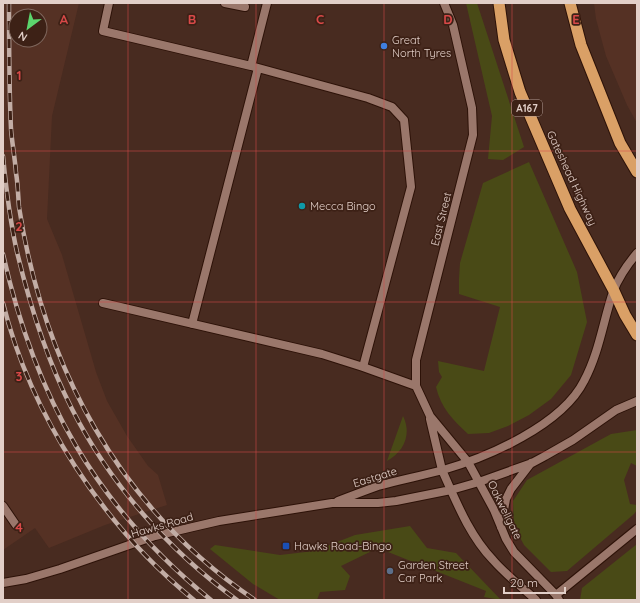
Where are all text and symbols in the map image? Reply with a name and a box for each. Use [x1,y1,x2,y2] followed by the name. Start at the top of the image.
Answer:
[8,8,48,48] north arrow
[60,11,69,27] text: A
[188,11,196,27] text: B
[316,11,324,27] text: C
[443,11,453,27] text: D
[572,11,580,27] text: E
[16,28,30,45] text: N
[392,33,451,60] place label: Great North Tyres
[379,41,389,51] marker: Great North Tyres
[16,67,22,83] text: 1
[512,100,542,116] road number: A167
[544,128,600,228] street label: Gateshead Highway
[428,190,454,247] street label: East Street
[310,199,376,213] place label: Mecca Bingo
[297,201,307,211] marker: Mecca Bingo
[15,218,23,234] text: 2
[16,368,23,384] text: 3
[351,464,399,490] street label: Eastgate
[485,478,525,542] street label: Oakwellgate
[129,509,195,541] street label: Hawks Road
[15,519,23,535] text: 4
[294,539,392,553] place label: Hawks Road-Bingo
[281,541,291,551] marker: Hawks Road-Bingo
[398,558,469,585] place label: Garden Street Car Park
[385,566,395,576] marker: Garden Street Car Park
[504,569,565,595] scale bar
[510,575,538,590] text: 20 m

